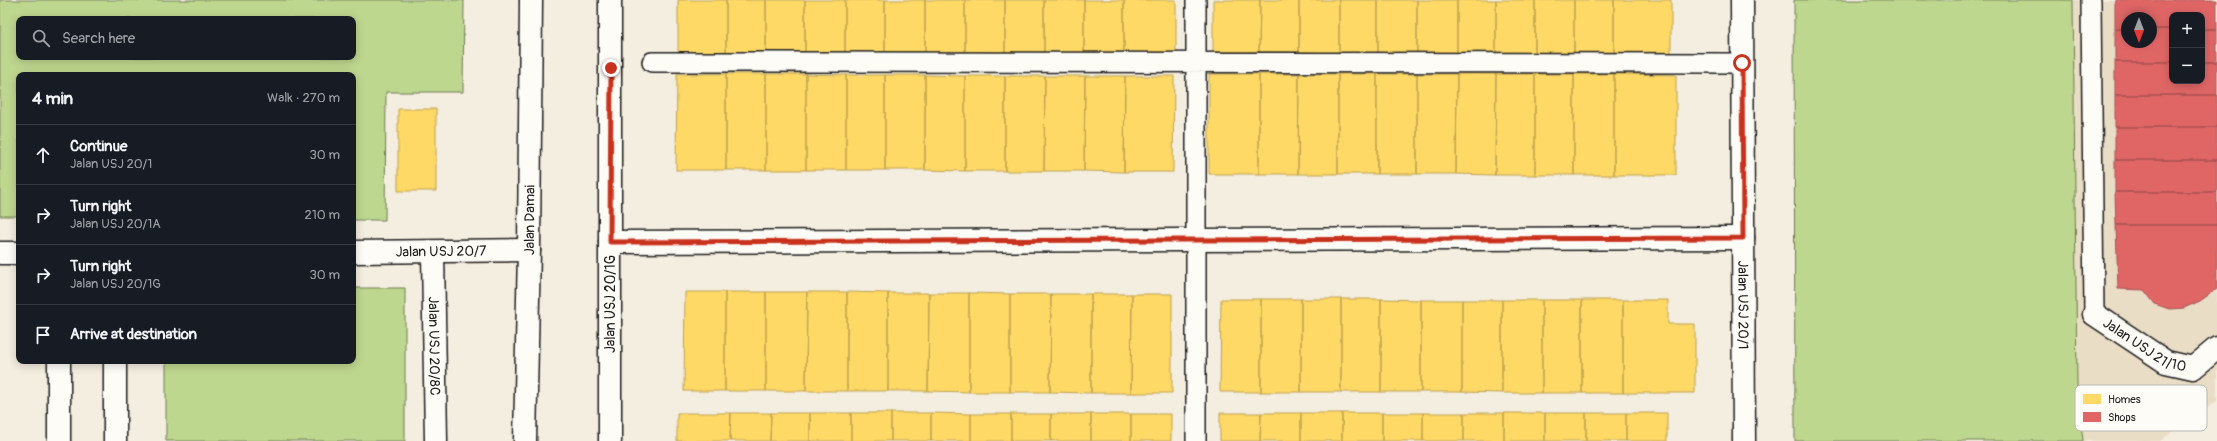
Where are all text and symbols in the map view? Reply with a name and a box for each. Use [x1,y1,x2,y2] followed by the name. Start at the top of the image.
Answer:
[2121,12,2157,48] north arrow
[2169,12,2205,84] map controls
[2169,12,2205,48] button: +
[16,16,356,60] search box
[30,27,52,49] icon: search
[62,29,135,48] text: Search here
[2169,48,2205,84] button: −
[1733,54,1751,72] route start
[602,59,620,77] route end
[32,88,73,109] text: 4 min
[267,90,340,106] text: Walk · 270 m
[70,137,128,156] text: Continue
[32,144,54,166] icon: ahead
[310,147,340,163] text: 30 m
[70,156,152,172] text: Jalan USJ 20/1
[520,184,538,255] street label: Jalan Damai
[70,197,131,216] text: Turn right
[32,204,54,226] icon: right
[304,207,340,223] text: 210 m
[70,216,161,232] text: Jalan USJ 20/1A
[396,242,487,260] street label: Jalan USJ 20/7
[602,255,619,353] street label: Jalan USJ 20/1G
[70,257,131,276] text: Turn right
[1735,261,1752,349] street label: Jalan USJ 20/1
[32,264,54,286] icon: right
[310,267,340,283] text: 30 m
[70,276,161,292] text: Jalan USJ 20/1G
[425,296,444,396] street label: Jalan USJ 20/8C
[2100,314,2188,375] street label: Jalan USJ 21/10
[32,324,54,346] icon: arrive
[70,325,197,344] text: Arrive at destination
[2075,385,2207,431] legend
[2108,393,2141,406] text: Homes
[2108,411,2136,424] text: Shops

